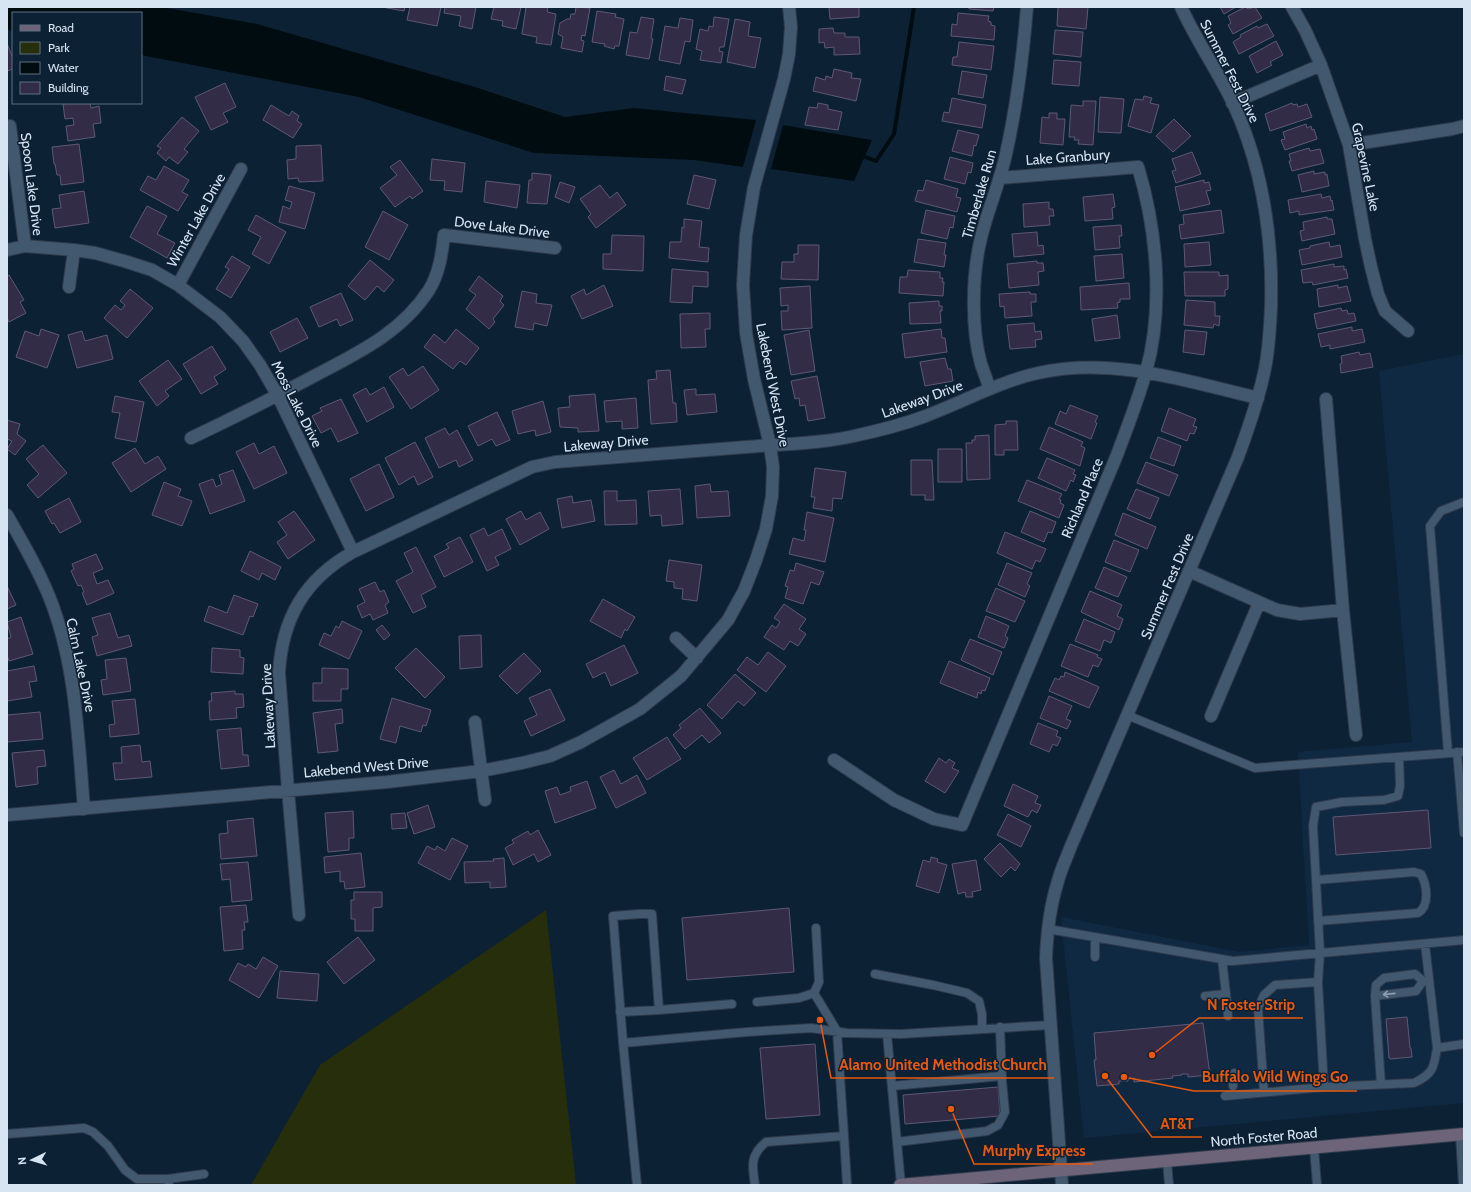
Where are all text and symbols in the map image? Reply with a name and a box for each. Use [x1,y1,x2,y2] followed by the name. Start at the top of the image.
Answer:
[12,12,142,104] legend
[1196,16,1264,126] street label: Summer Fest Drive
[48,20,74,35] text: Road
[48,40,70,55] text: Park
[48,60,79,75] text: Water
[48,80,90,95] text: Building
[1348,121,1384,213] street label: Grapevine Lake
[17,131,47,237] street label: Spoon Lake Drive
[1025,145,1111,169] street label: Lake Granbury
[958,147,1000,241] street label: Timberlake Run
[163,170,229,270] street label: Winter Lake Drive
[453,212,551,242] street label: Dove Lake Drive
[752,322,794,448] street label: Lakebend West Drive
[267,358,327,450] street label: Moss Lake Drive
[879,376,965,422] street label: Lakeway Drive
[563,430,649,456] street label: Lakeway Drive
[1057,455,1107,541] street label: Richland Place
[1137,530,1197,642] street label: Summer Fest Drive
[62,616,100,714] street label: Calm Lake Drive
[257,663,279,749] street label: Lakeway Drive
[303,753,429,781] street label: Lakebend West Drive
[1383,990,1396,998] one-way arrow
[1199,991,1303,1018] callout: N Foster Strip
[1207,996,1296,1014] text: N Foster Strip
[831,1051,1054,1078] callout: Alamo United Methodist Church
[839,1056,1047,1074] text: Alamo United Methodist Church
[1194,1064,1357,1091] callout: Buffalo Wild Wings Go
[1202,1068,1349,1086] text: Buffalo Wild Wings Go
[1152,1110,1202,1137] callout: AT&T
[1160,1115,1195,1133] text: AT&T
[1210,1123,1318,1151] street label: North Foster Road
[974,1137,1093,1164] callout: Murphy Express
[12,1140,52,1180] north arrow
[982,1142,1086,1160] text: Murphy Express
[15,1156,29,1165] text: N

